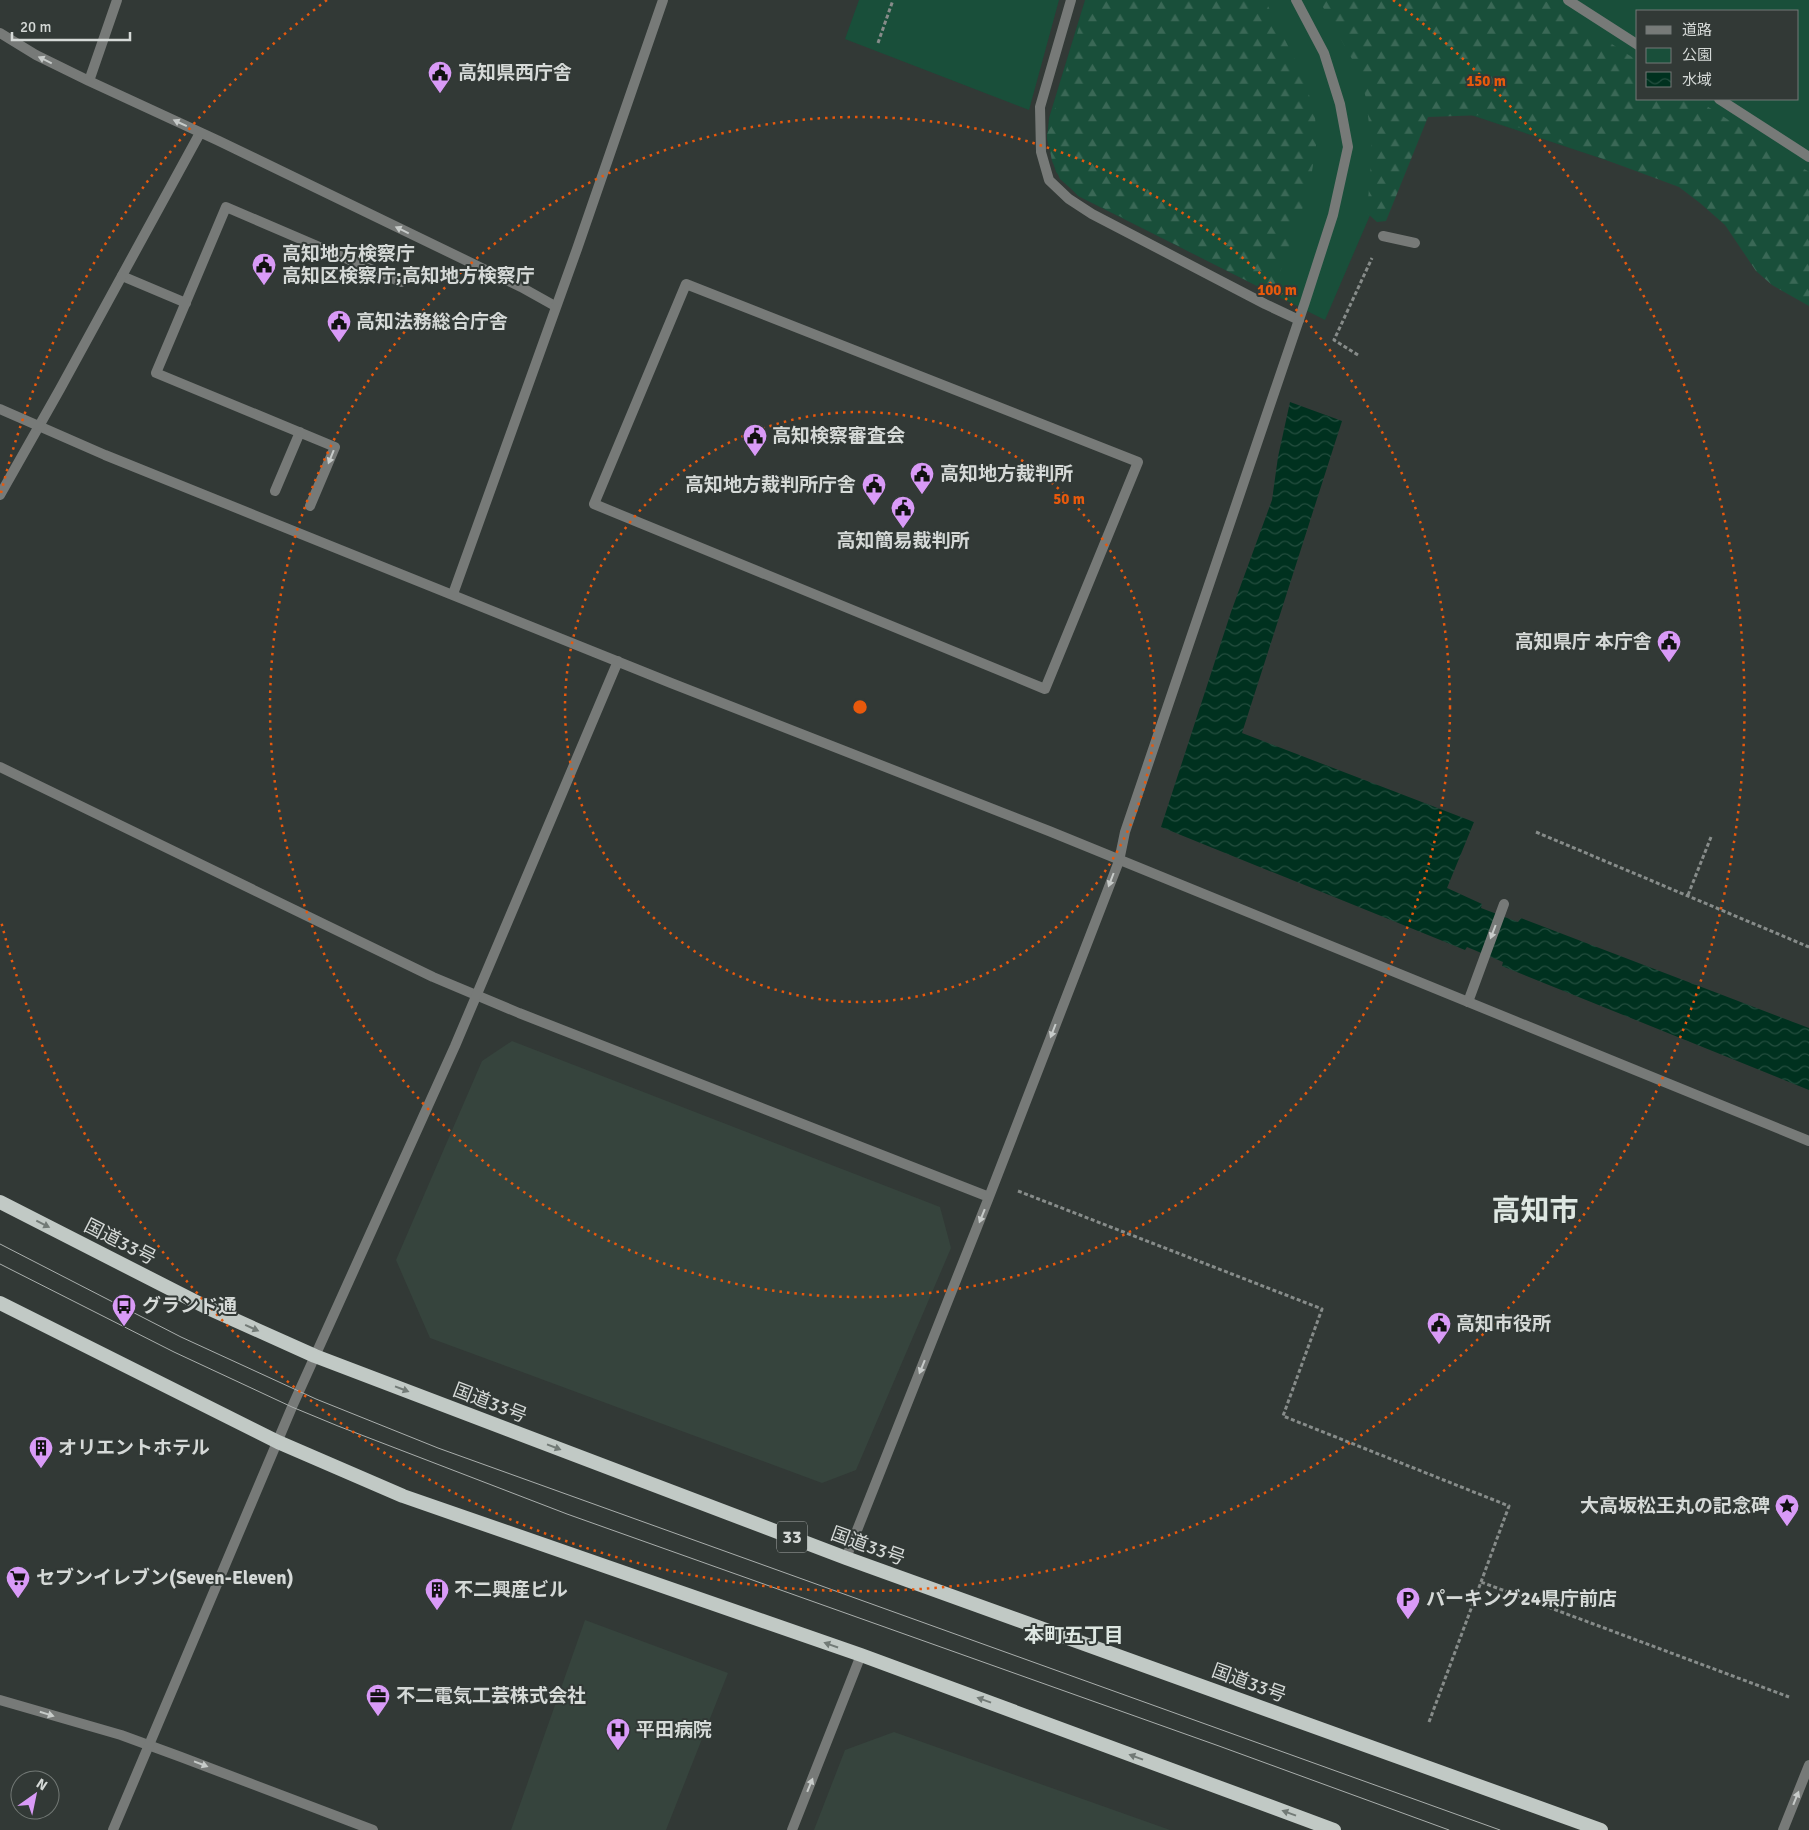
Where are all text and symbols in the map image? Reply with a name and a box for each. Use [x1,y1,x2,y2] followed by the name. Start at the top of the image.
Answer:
[12,10,130,42] scale bar
[1636,10,1799,100] legend
[20,18,51,36] text: 20 m
[1682,21,1712,39] text: 道路
[1682,46,1712,64] text: 公園
[38,55,53,64] one-way arrow
[427,60,453,94] public building icon: 高知県西庁舎
[458,61,572,85] place label: 高知県西庁舎
[1682,71,1712,89] text: 水域
[1466,72,1506,90] text: 150 m
[173,119,187,127] one-way arrow
[395,225,409,233] one-way arrow
[282,242,535,288] place label: 高知地方検察庁 高知区検察庁;高知地方検察庁
[251,252,277,286] public building icon: 高知地方検察庁 高知区検察庁;高知地方検察庁
[1257,281,1297,299] text: 100 m
[326,309,352,343] public building icon: 高知法務総合庁舎
[356,310,508,334] place label: 高知法務総合庁舎
[742,423,768,457] public building icon: 高知検察審査会
[772,424,905,448] place label: 高知検察審査会
[326,449,334,464] one-way arrow
[909,461,935,495] public building icon: 高知地方裁判所
[940,462,1073,486] place label: 高知地方裁判所
[861,472,887,506] public building icon: 高知地方裁判所庁舎
[685,473,856,497] place label: 高知地方裁判所庁舎
[1053,490,1085,508] text: 50 m
[890,495,916,529] public building icon: 高知簡易裁判所
[836,529,970,553] place label: 高知簡易裁判所
[1656,629,1682,663] public building icon: 高知県庁 本庁舎
[1515,630,1652,654] place label: 高知県庁 本庁舎
[851,698,869,716] centre of rings
[1107,872,1115,887] one-way arrow
[1489,924,1496,939] one-way arrow
[1049,1024,1057,1039] one-way arrow
[1491,1193,1579,1228] district label: 高知市
[978,1208,985,1223] one-way arrow
[80,1214,160,1270] street label: 国道33号
[36,1220,51,1228] one-way arrow
[111,1293,137,1327] bus stop icon: グランド通
[142,1294,237,1318] place label: グランド通
[1426,1311,1452,1345] public building icon: 高知市役所
[1456,1312,1551,1336] place label: 高知市役所
[245,1324,259,1332] one-way arrow
[918,1359,925,1374] one-way arrow
[450,1378,530,1428] street label: 国道33号
[395,1386,409,1394] one-way arrow
[28,1435,54,1469] building icon: オリエントホテル
[58,1436,210,1460] place label: オリエントホテル
[547,1443,562,1451] one-way arrow
[1774,1493,1800,1527] place icon: 大高坂松王丸の記念碑
[1580,1494,1770,1518] place label: 大高坂松王丸の記念碑
[777,1521,807,1552] road number: 33
[827,1521,909,1571] street label: 国道33号
[5,1565,31,1599] supermarket icon: セブンイレブン(Seven-Eleven)
[36,1566,294,1590] place label: セブンイレブン(Seven-Eleven)
[424,1577,450,1611] building icon: 不二興産ビル
[454,1578,568,1602] place label: 不二興産ビル
[1395,1586,1421,1620] parking icon: パーキング24県庁前店
[1426,1587,1617,1611] place label: パーキング24県庁前店
[1024,1623,1124,1648] district label: 本町五丁目
[824,1640,839,1648] one-way arrow
[1208,1658,1290,1708] street label: 国道33号
[365,1683,391,1717] office icon: 不二電気工芸株式会社
[396,1684,586,1708] place label: 不二電気工芸株式会社
[976,1696,991,1704] one-way arrow
[39,1710,54,1718] one-way arrow
[605,1717,631,1751] hospital icon: 平田病院
[636,1718,712,1742] place label: 平田病院
[1129,1753,1144,1760] one-way arrow
[194,1760,209,1768] one-way arrow
[10,1770,60,1820] north arrow
[33,1775,51,1794] text: N
[807,1778,815,1792] one-way arrow
[1792,1790,1800,1805] one-way arrow
[1281,1809,1296,1817] one-way arrow

